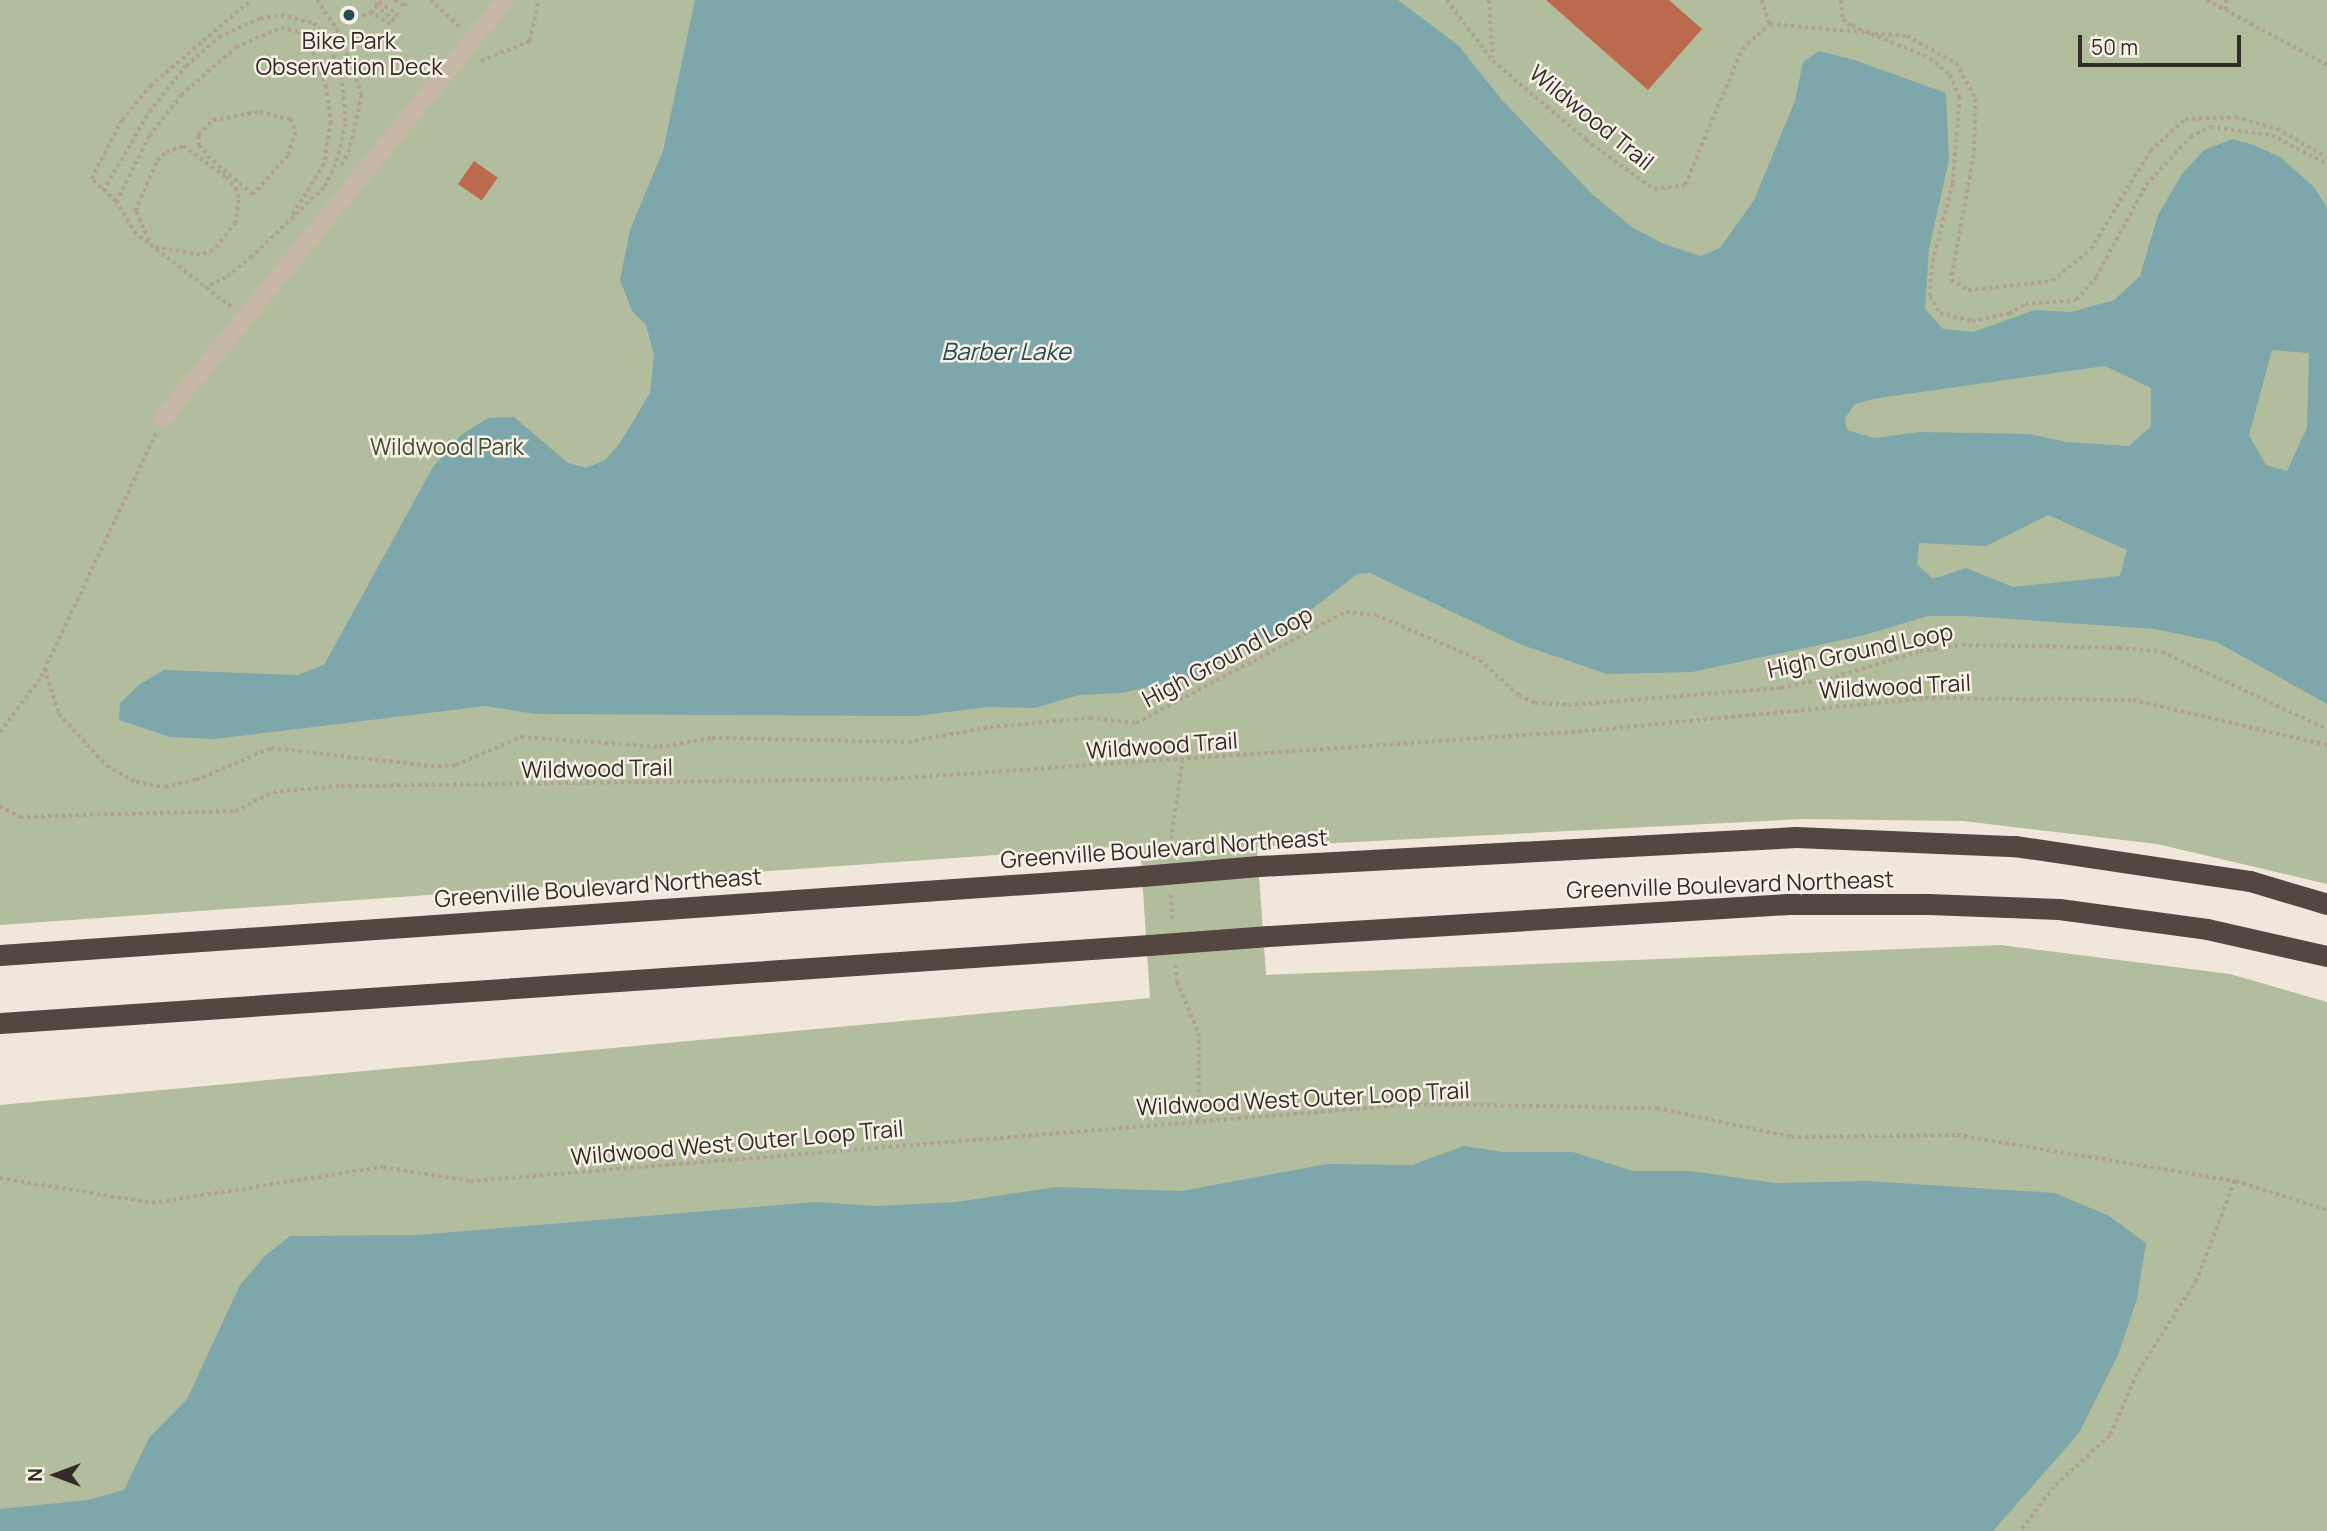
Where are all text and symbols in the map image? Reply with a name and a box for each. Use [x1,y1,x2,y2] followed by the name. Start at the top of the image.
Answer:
[341,7,357,23] marker: Bike Park Observation Deck
[2082,21,2245,65] scale bar
[255,26,443,80] place label: Bike Park Observation Deck
[2091,33,2138,61] text: 50 m
[1524,58,1660,176] street label: Wildwood Trail
[941,337,1071,365] water label: Barber Lake
[370,432,524,460] park label: Wildwood Park
[1137,599,1317,713] street label: High Ground Loop
[1765,617,1955,683] street label: High Ground Loop
[1818,668,1972,704] street label: Wildwood Trail
[1085,726,1239,764] street label: Wildwood Trail
[521,753,673,783] street label: Wildwood Trail
[999,823,1329,873] street label: Greenville Boulevard Northeast
[433,862,763,912] street label: Greenville Boulevard Northeast
[1566,864,1894,904] street label: Greenville Boulevard Northeast
[1136,1075,1470,1121] street label: Wildwood West Outer Loop Trail
[569,1114,905,1170] street label: Wildwood West Outer Loop Trail
[21,1440,91,1510] north arrow
[22,1468,48,1482] text: N

